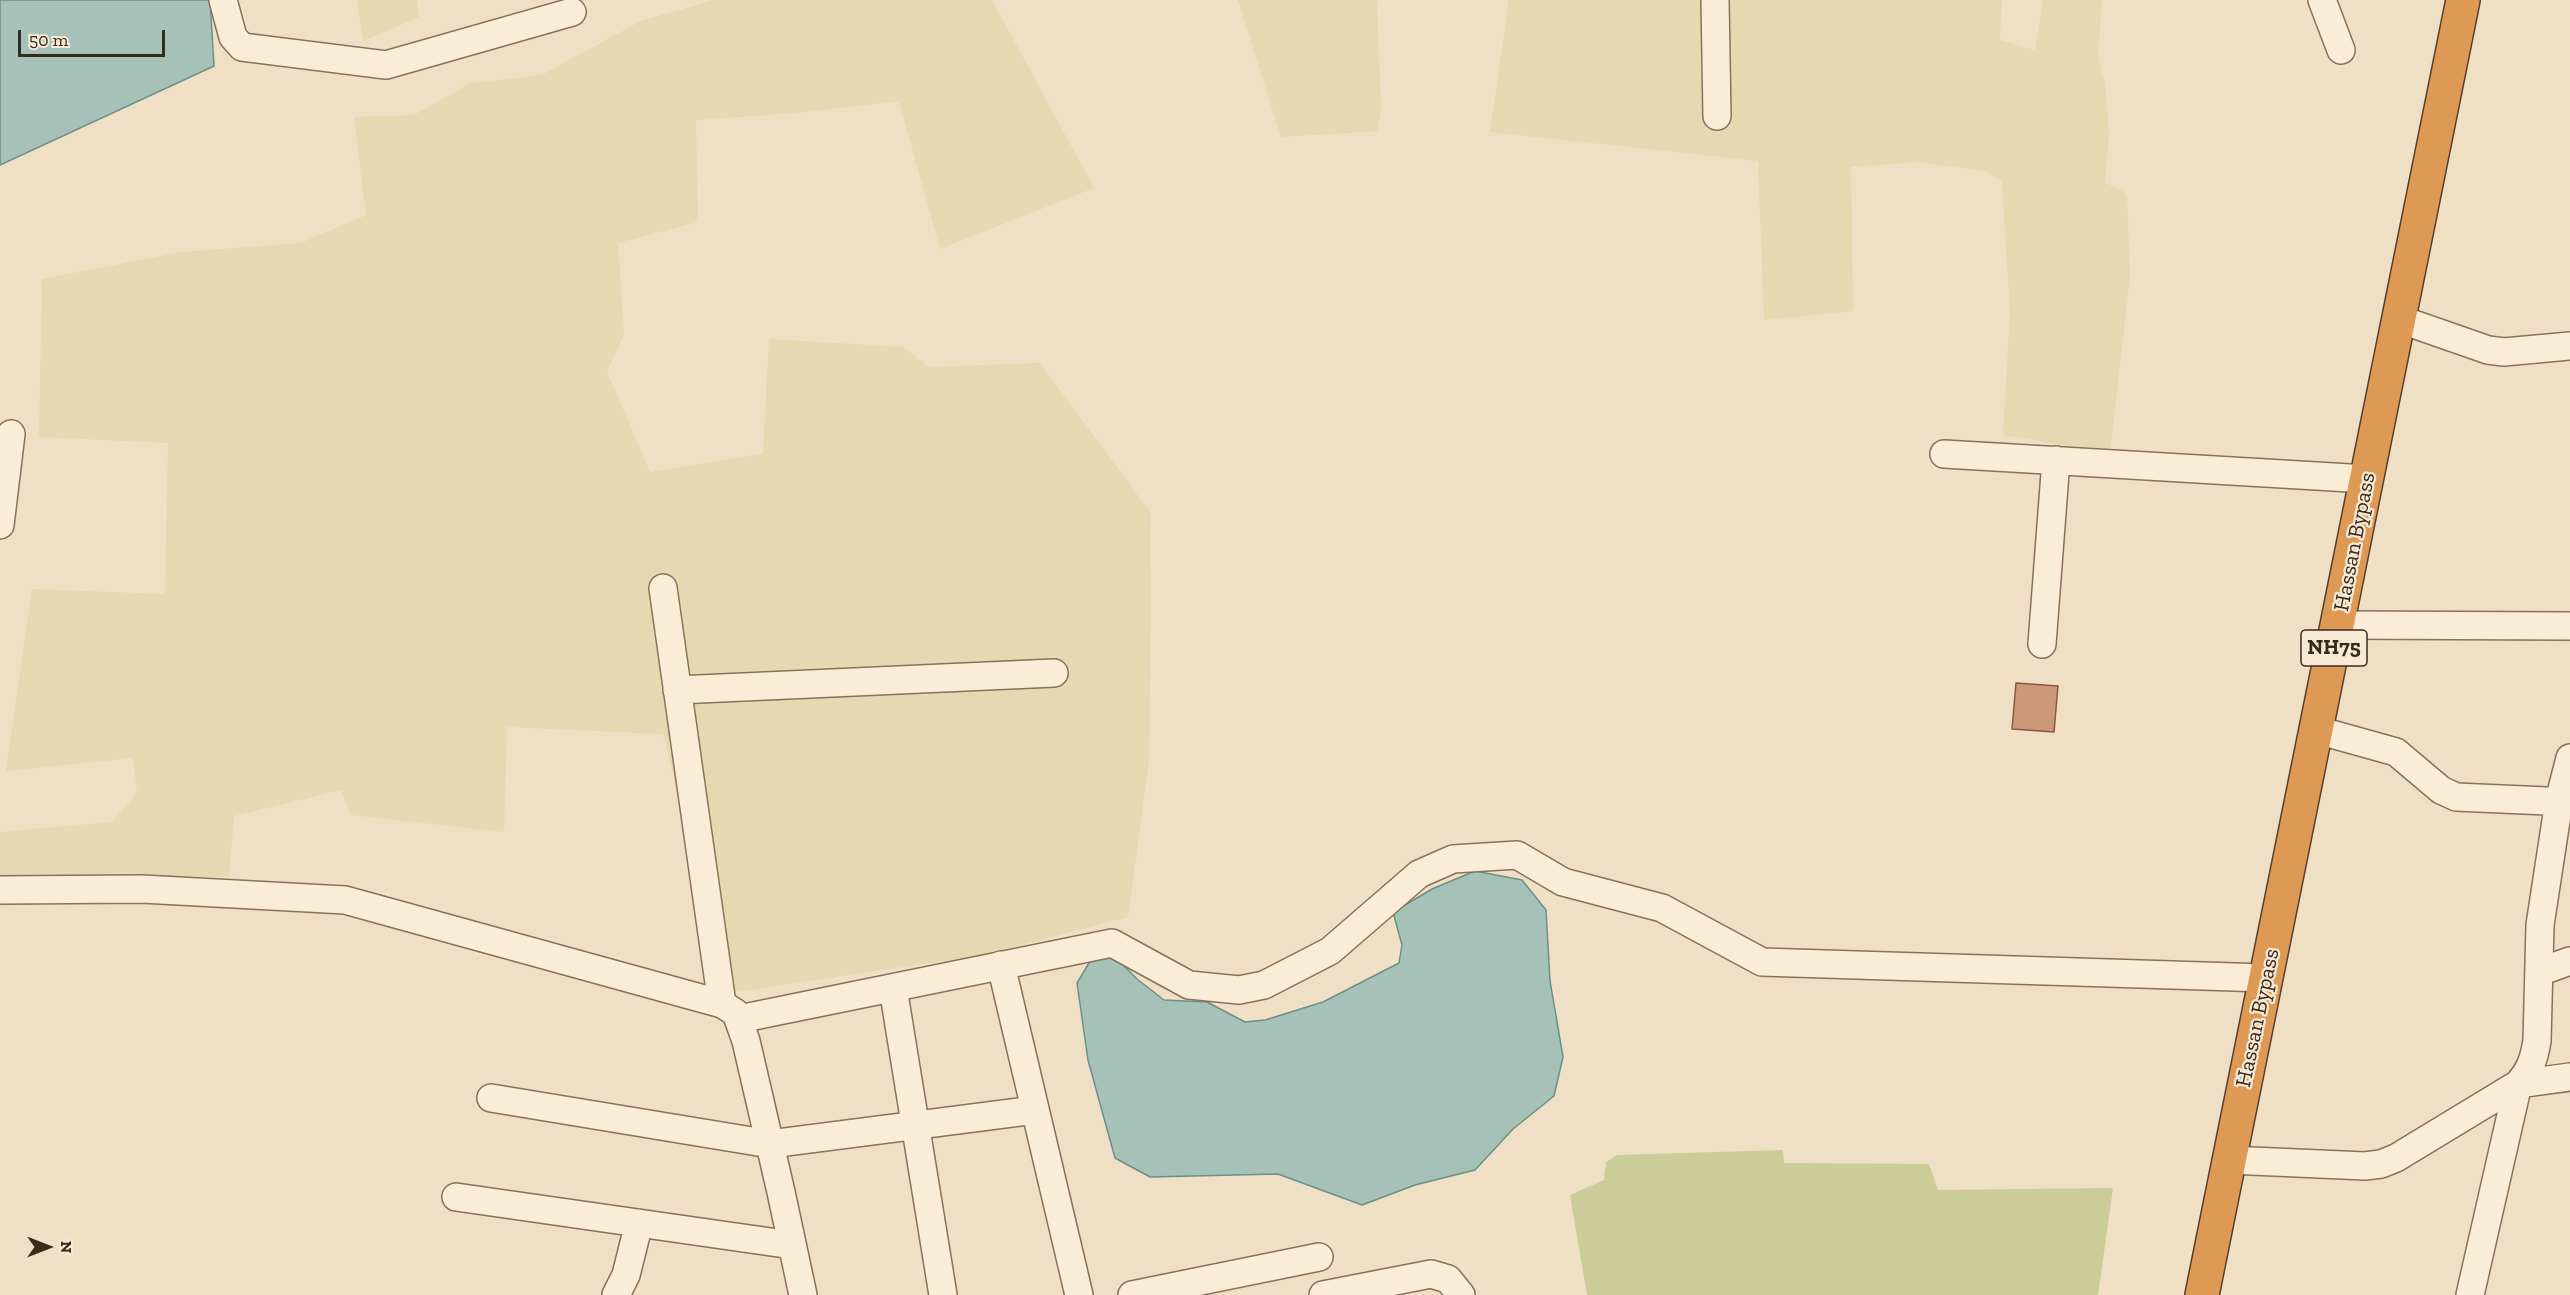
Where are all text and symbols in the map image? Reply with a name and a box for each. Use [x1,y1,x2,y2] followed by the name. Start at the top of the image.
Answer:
[21,18,168,56] scale bar
[29,29,68,51] text: 50 m
[2329,470,2381,614] street label: Hassan Bypass
[2301,630,2367,666] road number: NH75
[2230,946,2286,1090] street label: Hassan Bypass
[18,1217,78,1277] north arrow
[57,1241,76,1253] text: N

